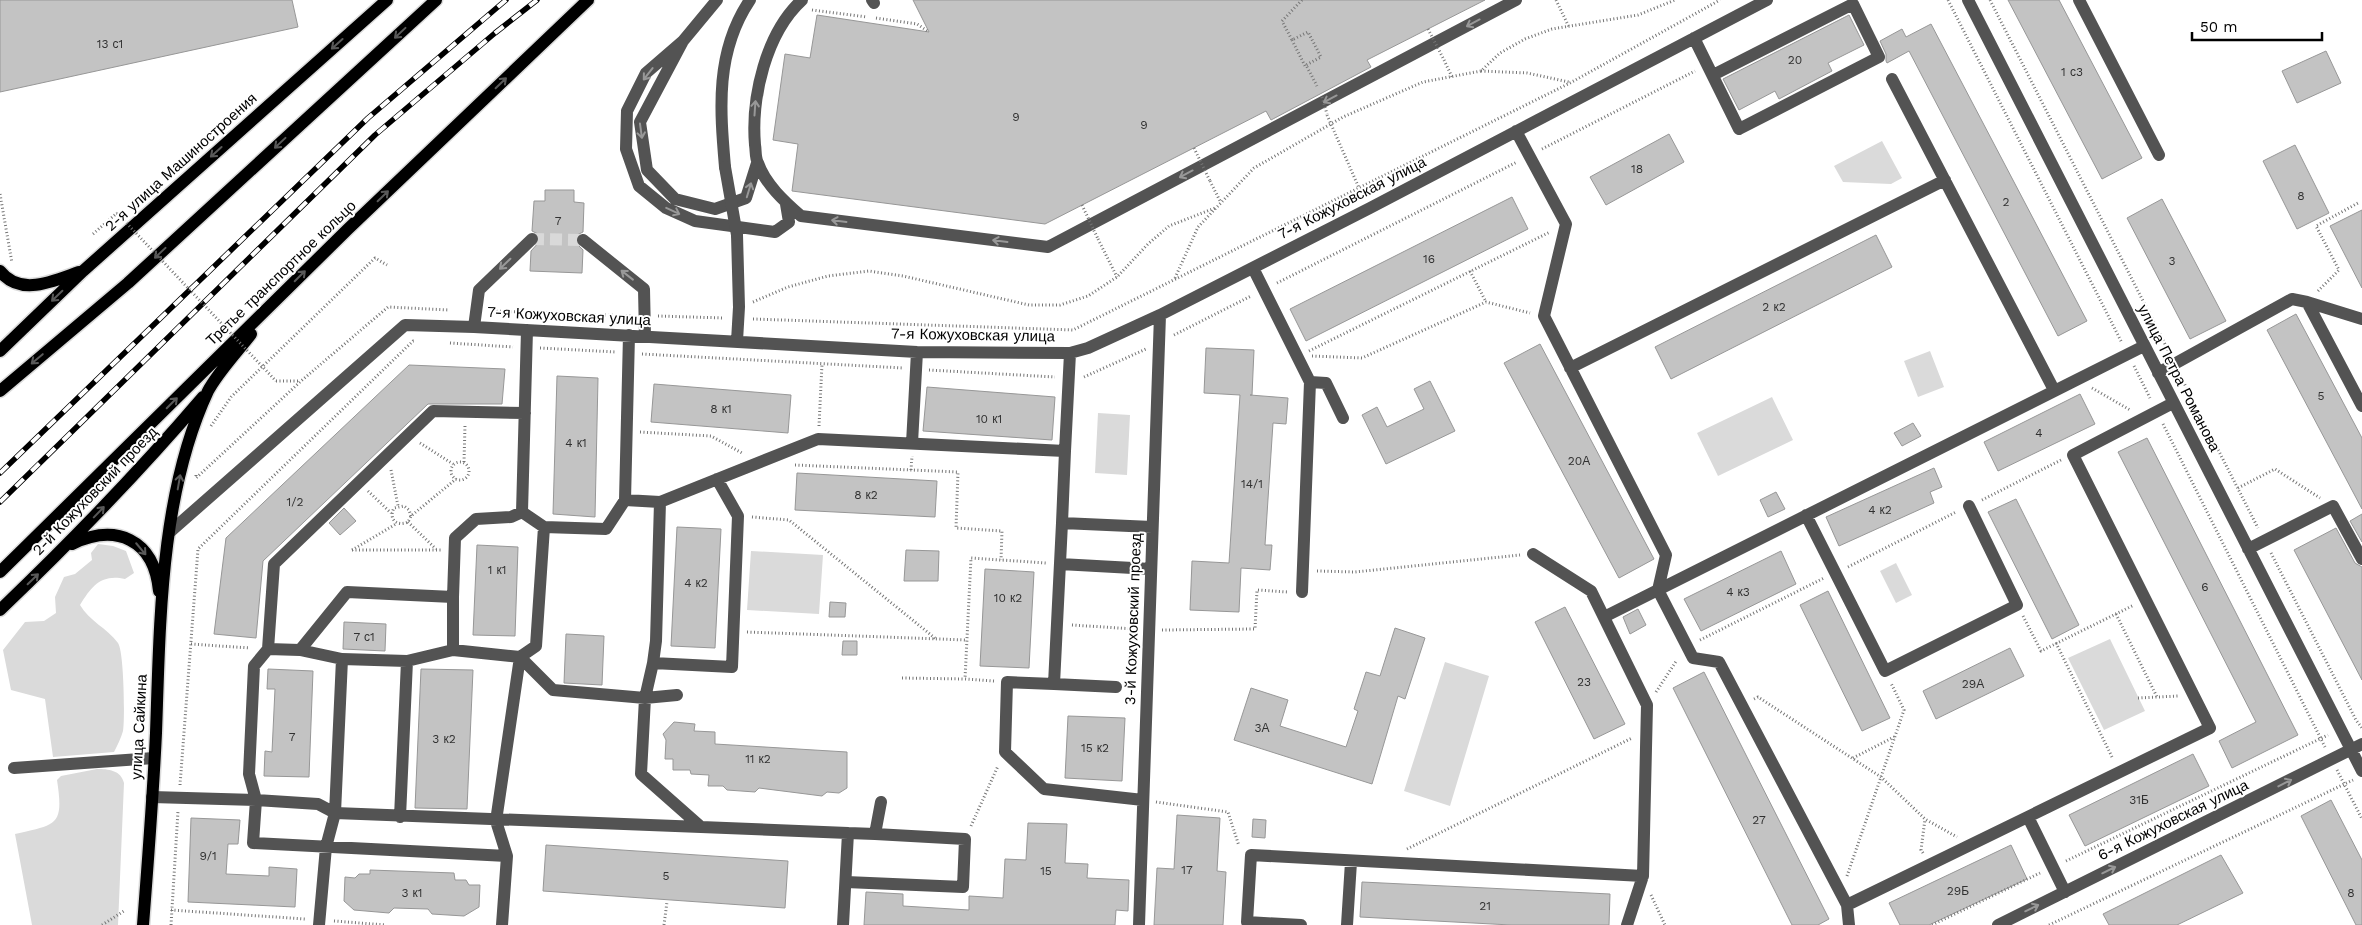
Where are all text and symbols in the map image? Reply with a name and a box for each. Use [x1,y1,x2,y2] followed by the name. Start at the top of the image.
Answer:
[2192,10,2322,42] scale bar
[1466,18,1481,28] one-way arrow
[2200,18,2237,36] text: 50 m
[393,27,406,39] one-way arrow
[97,37,123,51] house number: 13 с1
[331,38,344,50] one-way arrow
[1788,53,1802,67] house number: 20
[2061,65,2083,79] house number: 1 с3
[642,67,653,80] one-way arrow
[494,77,507,89] one-way arrow
[101,89,261,235] street label: 2-я улица Машиностроения
[1323,94,1337,104] one-way arrow
[751,100,760,116] one-way arrow
[1012,110,1020,124] house number: 9
[1140,118,1148,132] house number: 9
[637,122,647,138] one-way arrow
[274,137,287,149] one-way arrow
[210,146,223,158] one-way arrow
[1275,152,1430,243] street label: 7-я Кожуховская улица
[1631,162,1643,176] house number: 18
[1179,170,1194,179] one-way arrow
[744,182,754,198] one-way arrow
[2297,189,2305,203] house number: 8
[377,190,389,202] one-way arrow
[2003,195,2010,209] house number: 2
[202,197,360,349] street label: Третье транспортное кольцо
[665,207,680,216] one-way arrow
[555,214,562,228] house number: 7
[831,216,847,226] one-way arrow
[992,236,1008,246] one-way arrow
[154,247,167,259] one-way arrow
[1423,252,1435,266] house number: 16
[2169,254,2176,268] house number: 3
[499,258,512,270] one-way arrow
[294,270,306,282] one-way arrow
[621,270,634,281] one-way arrow
[50,290,63,302] one-way arrow
[1762,300,1786,314] house number: 2 к2
[2134,301,2224,455] street label: улица Петра Романова
[487,303,652,329] street label: 7-я Кожуховская улица
[891,325,1056,345] street label: 7-я Кожуховская улица
[31,353,44,364] one-way arrow
[2318,389,2325,403] house number: 5
[166,396,178,409] one-way arrow
[710,402,732,416] house number: 8 к1
[976,412,1002,426] house number: 10 к1
[29,423,161,559] street label: 2-й Кожуховский проезд
[2035,426,2043,440] house number: 4
[565,436,587,450] house number: 4 к1
[1568,454,1590,468] house number: 20А
[174,475,184,491] one-way arrow
[1241,477,1263,491] house number: 14/1
[854,488,878,502] house number: 8 к2
[287,495,303,509] house number: 1/2
[1868,503,1892,517] house number: 4 к2
[93,506,105,519] one-way arrow
[1121,532,1145,705] street label: 3-й Кожуховский проезд
[136,543,147,556] one-way arrow
[488,563,506,577] house number: 1 к1
[26,573,39,585] one-way arrow
[684,576,708,590] house number: 4 к2
[2201,580,2209,594] house number: 6
[1726,585,1750,599] house number: 4 к3
[994,591,1022,605] house number: 10 к2
[353,630,375,644] house number: 7 с1
[127,673,151,780] street label: улица Сайкина
[1577,675,1591,689] house number: 23
[1962,677,1984,691] house number: 29А
[1255,721,1270,735] house number: 3А
[289,730,296,744] house number: 7
[432,732,456,746] house number: 3 к2
[1081,741,1109,755] house number: 15 к2
[745,752,771,766] house number: 11 к2
[2095,775,2252,864] street label: 6-я Кожуховская улица
[2277,778,2292,788] one-way arrow
[2129,793,2149,807] house number: 31Б
[1752,813,1766,827] house number: 27
[199,849,217,863] house number: 9/1
[1181,863,1193,877] house number: 17
[1040,864,1052,878] house number: 15
[2101,865,2116,874] one-way arrow
[663,869,670,883] house number: 5
[1947,884,1969,898] house number: 29Б
[401,886,423,900] house number: 3 к1
[2347,886,2355,900] house number: 8
[1479,899,1491,913] house number: 21
[2024,903,2039,913] one-way arrow

